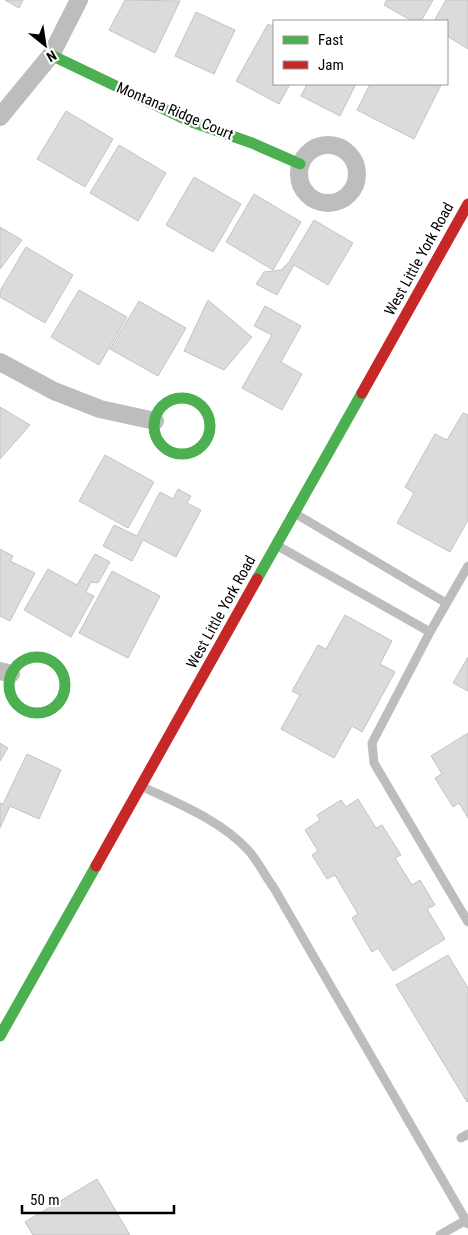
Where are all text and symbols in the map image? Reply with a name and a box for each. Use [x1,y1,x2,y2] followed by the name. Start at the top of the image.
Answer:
[20,20,70,70] north arrow
[273,20,448,85] legend
[318,31,343,49] text: Fast
[44,47,59,65] text: N
[318,56,344,74] text: Jam
[114,78,236,144] street label: Montana Ridge Court
[381,199,457,319] street label: West Little York Road
[183,552,259,672] street label: West Little York Road
[22,1182,175,1214] scale bar
[30,1191,60,1209] text: 50 m

